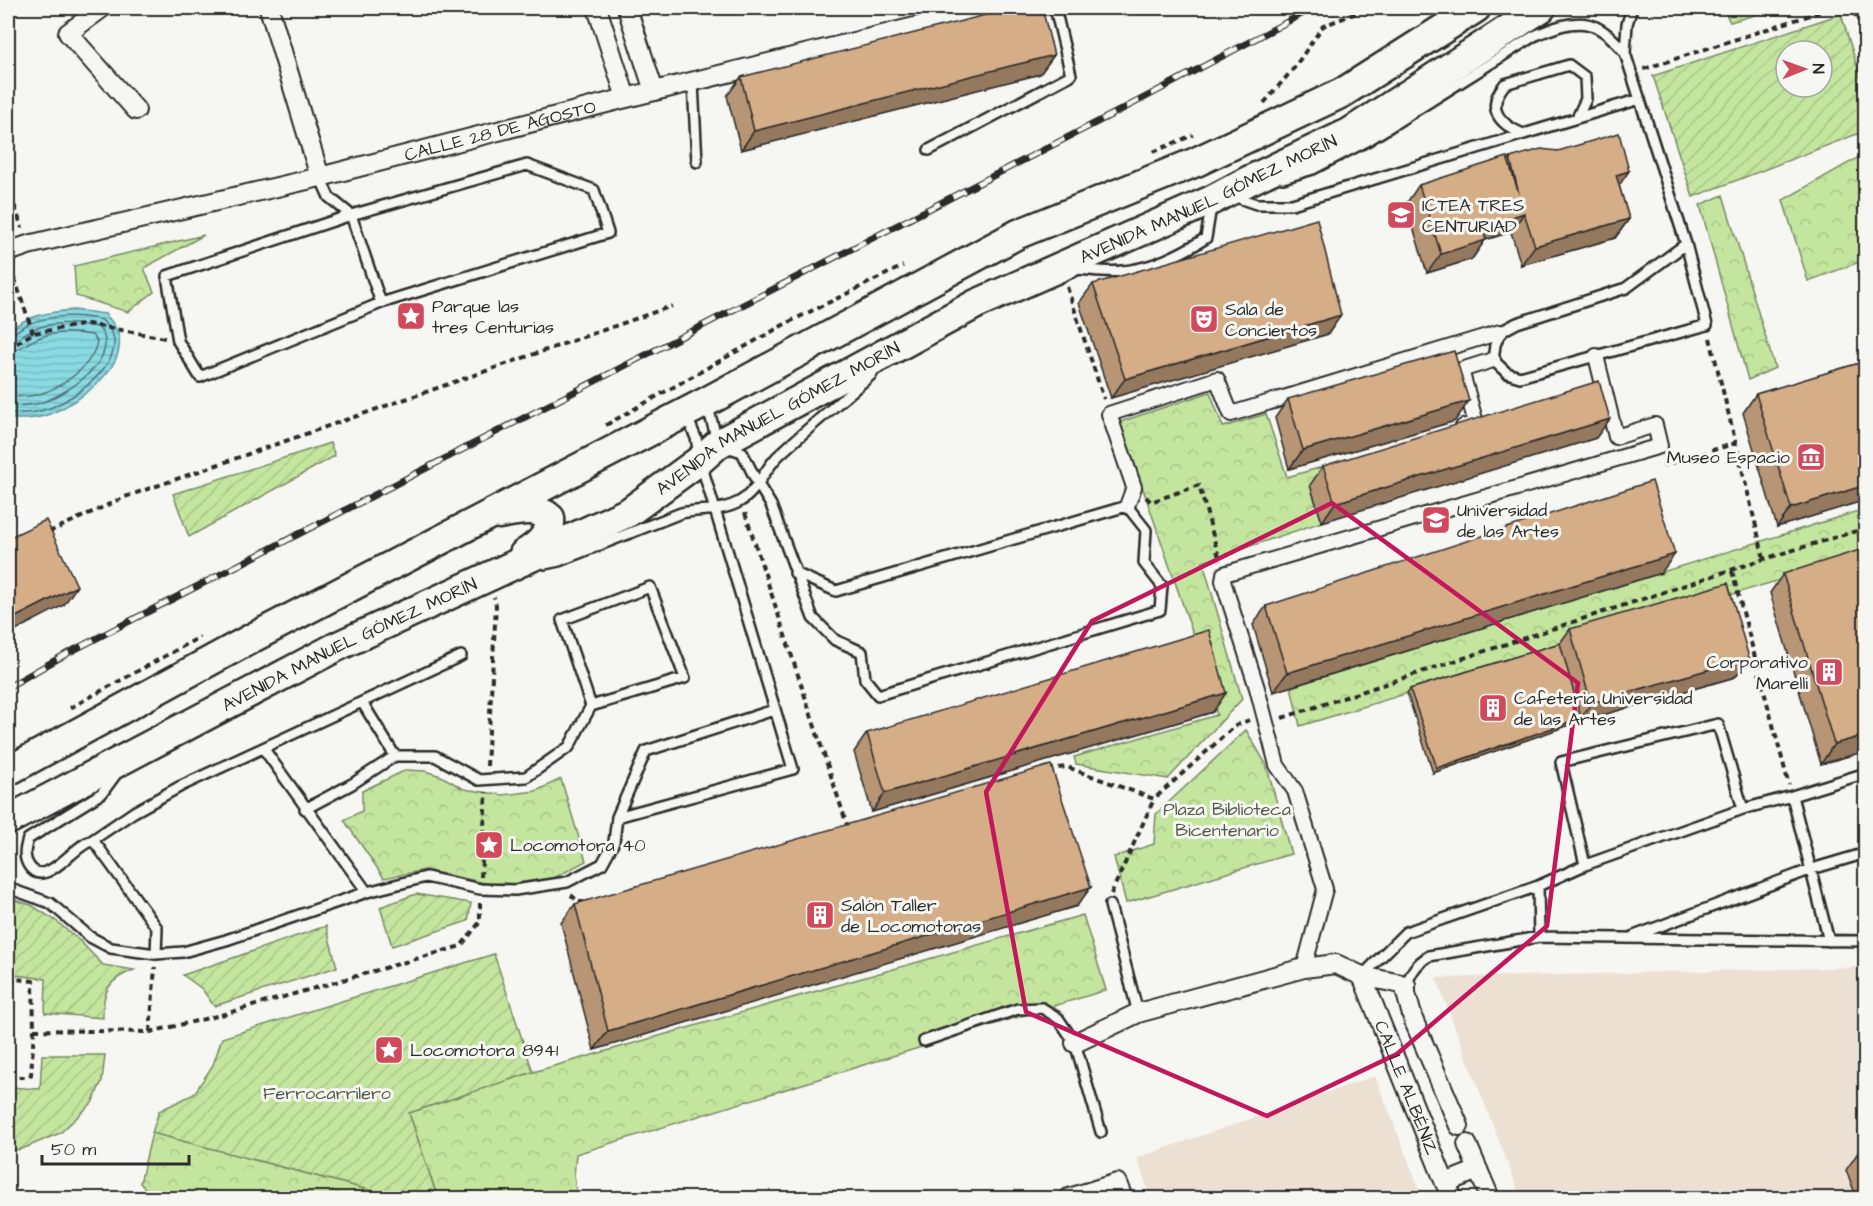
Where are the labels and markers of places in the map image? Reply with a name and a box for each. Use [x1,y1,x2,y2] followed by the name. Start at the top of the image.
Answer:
[1422,193,1524,239] place label: ICTEA TRES CENTURIAD
[1385,199,1417,231] school or university icon: ICTEA TRES CENTURIAD
[432,294,554,340] place label: Parque las tres Centurias
[1225,297,1317,343] place label: Sala de Conciertos
[395,300,427,332] place icon: Parque las tres Centurias
[1188,303,1220,335] theatre icon: Sala de Conciertos
[1795,441,1827,473] museum icon: Museo Espacio
[1667,445,1790,470] place label: Museo Espacio
[1457,498,1559,544] place label: Universidad de las Artes
[1420,504,1452,536] school or university icon: Universidad de las Artes
[1707,650,1808,696] place label: Corporativo Marelli
[1813,656,1845,688] building icon: Corporativo Marelli
[1514,686,1693,732] place label: Cafeteria Universidad de las Artes
[1477,692,1509,724] building icon: Cafeteria Universidad de las Artes
[473,829,505,861] place icon: Locomotora 40
[510,833,646,858] place label: Locomotora 40
[841,893,981,939] place label: Salón Taller de Locomotoras
[804,899,836,931] building icon: Salón Taller de Locomotoras
[373,1034,405,1066] place icon: Locomotora 8941
[410,1038,558,1063] place label: Locomotora 8941

